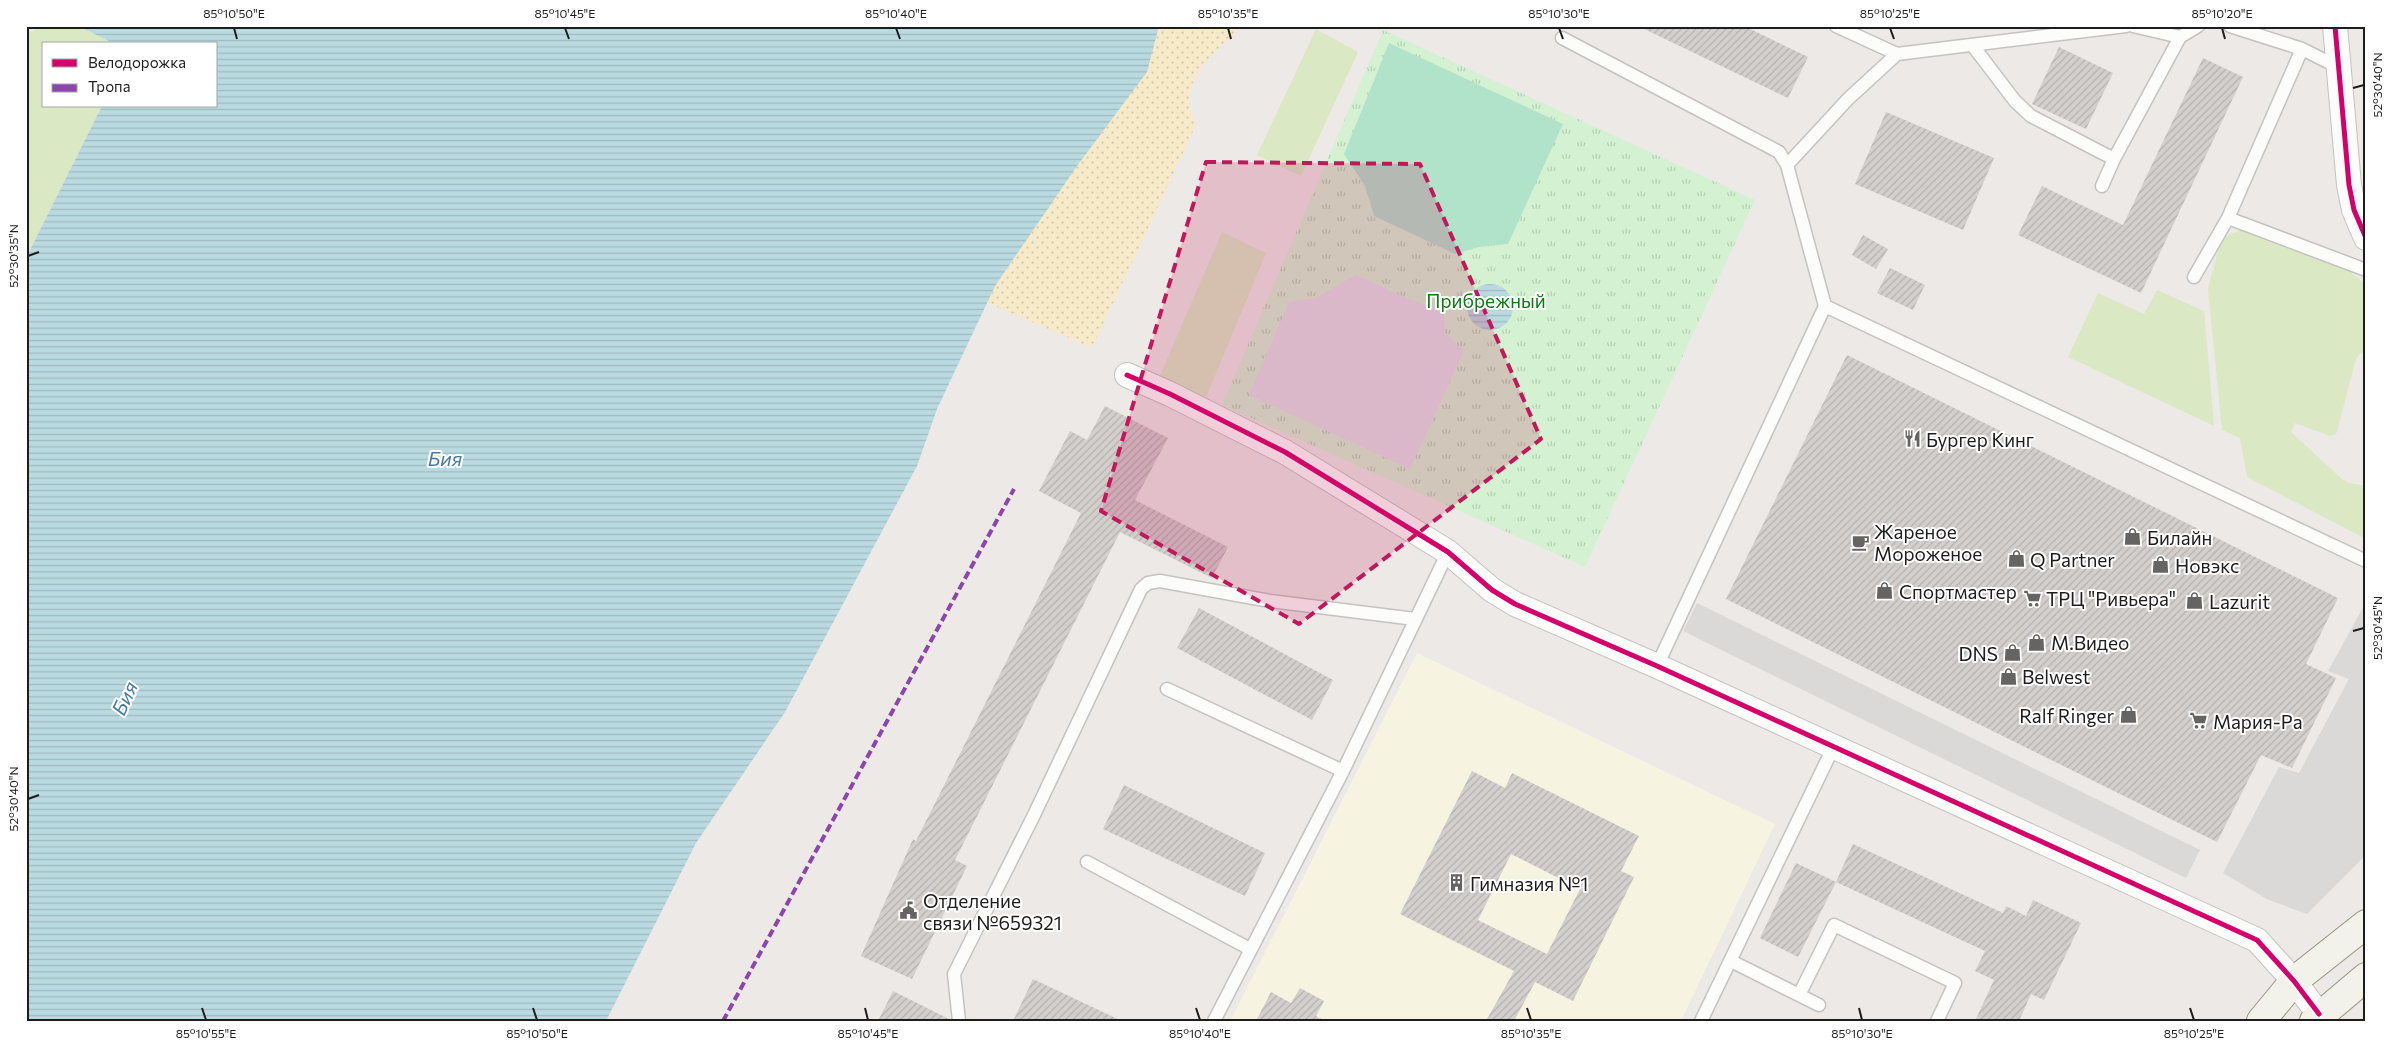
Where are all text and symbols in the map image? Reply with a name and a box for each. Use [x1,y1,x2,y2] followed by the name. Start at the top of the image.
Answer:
[203,6,265,20] text: 85°10'50"E
[535,6,595,20] text: 85°10'45"E
[865,6,927,20] text: 85°10'40"E
[1198,6,1258,20] text: 85°10'35"E
[1528,6,1590,20] text: 85°10'30"E
[1860,6,1920,20] text: 85°10'25"E
[2191,6,2253,20] text: 85°10'20"E
[42,42,218,108] legend
[88,53,186,71] text: Велодорожка
[2370,53,2384,117] text: 52°30'40"N
[88,77,130,95] text: Тропа
[6,224,20,288] text: 52°30'35"N
[1426,289,1546,312] park label: Прибрежный
[1926,428,2034,451] place label: Бургер Кинг
[1902,429,1922,449] restaurant icon: Бургер Кинг
[428,446,462,470] water label: Бия
[1874,520,1982,565] place label: Жареное Мороженое
[2147,526,2212,549] place label: Билайн
[2123,527,2143,547] shop icon: Билайн
[1850,532,1870,552] cafe icon: Жареное Мороженое
[2030,548,2115,571] place label: Q Partner
[2006,549,2026,569] shop icon: Q Partner
[2175,554,2239,577] place label: Новэкс
[2151,555,2171,575] shop icon: Новэкс
[1899,580,2017,603] place label: Спортмастер
[1875,581,1895,601] shop icon: Спортмастер
[2046,587,2176,610] place label: ТРЦ "Ривьера"
[2022,588,2042,608] supermarket icon: ТРЦ "Ривьера"
[2209,590,2270,613] place label: Lazurit
[2185,591,2205,611] shop icon: Lazurit
[2370,596,2384,660] text: 52°30'45"N
[2051,631,2129,654] place label: М.Видео
[2027,632,2047,652] shop icon: М.Видео
[1959,642,1998,665] place label: DNS
[2002,643,2022,663] shop icon: DNS
[2022,665,2091,688] place label: Belwest
[1998,666,2018,686] shop icon: Belwest
[106,677,142,719] water label: Бия
[2019,704,2114,727] place label: Ralf Ringer
[2118,705,2138,725] shop icon: Ralf Ringer
[2213,710,2303,733] place label: Мария-Ра
[2189,711,2209,731] supermarket icon: Мария-Ра
[6,767,20,831] text: 52°30'40"N
[1470,872,1588,895] place label: Гимназия №1
[1446,873,1466,893] building icon: Гимназия №1
[923,889,1062,934] place label: Отделение связи №659321
[899,901,919,921] public building icon: Отделение связи №659321
[176,1026,236,1040] text: 85°10'55"E
[506,1026,568,1040] text: 85°10'50"E
[838,1026,898,1040] text: 85°10'45"E
[1169,1026,1231,1040] text: 85°10'40"E
[1501,1026,1561,1040] text: 85°10'35"E
[1831,1026,1893,1040] text: 85°10'30"E
[2164,1026,2224,1040] text: 85°10'25"E

